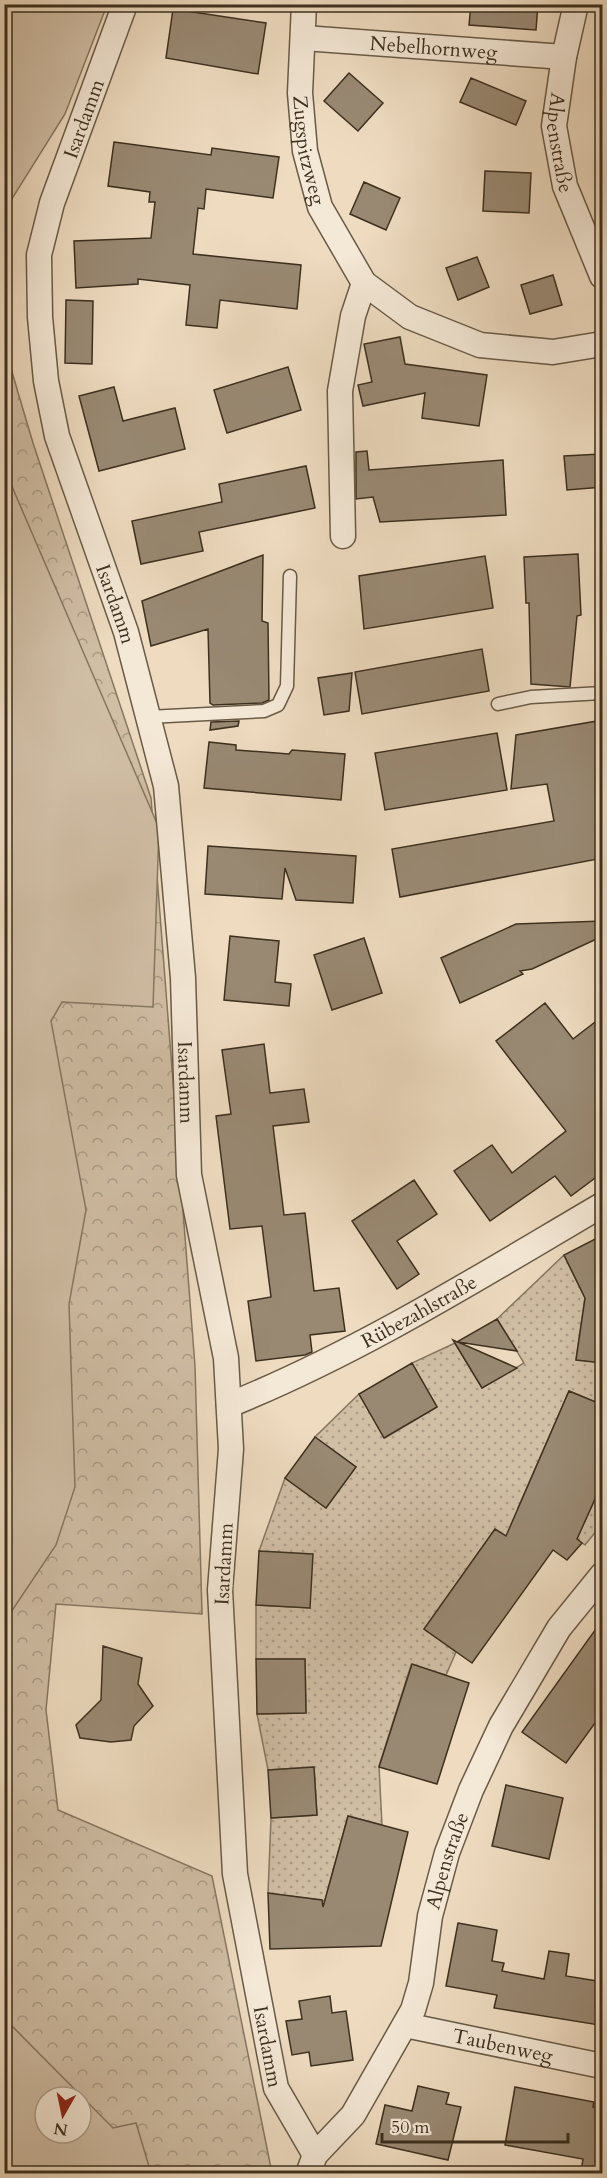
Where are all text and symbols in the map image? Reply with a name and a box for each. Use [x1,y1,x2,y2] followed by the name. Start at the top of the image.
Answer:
[369,29,499,66] street label: Nebelhornweg
[57,76,111,162] street label: Isardamm
[540,91,580,197] street label: Alpenstraße
[287,94,333,209] street label: Zugspitzweg
[90,560,142,647] street label: Isardamm
[171,1041,201,1124] street label: Isardamm
[357,1268,482,1354] street label: Rübezahlstraße
[208,1522,240,1606] street label: Isardamm
[419,1808,475,1912] street label: Alpenstraße
[247,2003,289,2090] street label: Isardamm
[450,2022,556,2069] street label: Taubenweg
[33,2085,93,2145] north arrow
[382,2106,568,2144] scale bar
[391,2115,430,2140] text: 50 m
[52,2117,69,2141] text: N

